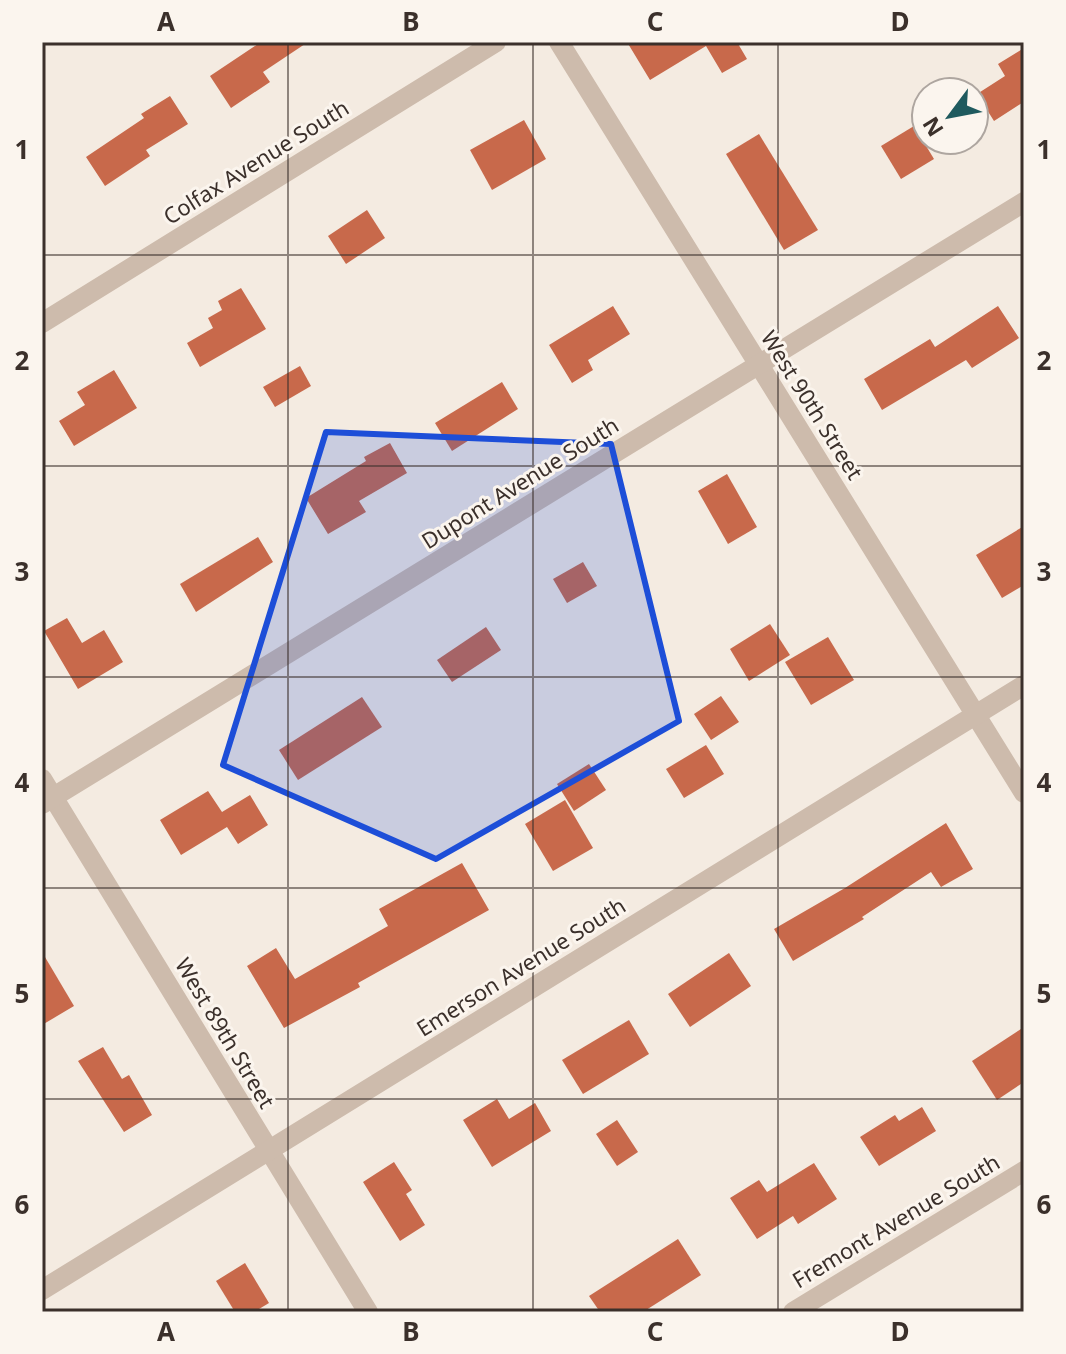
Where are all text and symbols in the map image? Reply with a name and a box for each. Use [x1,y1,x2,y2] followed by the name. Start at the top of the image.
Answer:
[157,3,175,39] text: A
[402,3,420,39] text: B
[647,3,663,39] text: C
[890,3,910,39] text: D
[910,76,990,156] north arrow
[157,92,354,230] street label: Colfax Avenue South
[915,112,950,143] text: N
[15,131,29,167] text: 1
[1037,131,1051,167] text: 1
[755,324,871,485] street label: West 90th Street
[15,342,30,378] text: 2
[1037,342,1052,378] text: 2
[415,409,624,555] street label: Dupont Avenue South
[15,553,29,589] text: 3
[1037,553,1051,589] text: 3
[15,764,30,800] text: 4
[1037,764,1052,800] text: 4
[410,890,631,1043] street label: Emerson Avenue South
[169,952,283,1113] street label: West 89th Street
[15,975,29,1011] text: 5
[1037,975,1051,1011] text: 5
[786,1146,1005,1294] street label: Fremont Avenue South
[15,1186,30,1222] text: 6
[1037,1186,1052,1222] text: 6
[157,1313,175,1349] text: A
[402,1313,420,1349] text: B
[647,1313,663,1349] text: C
[890,1313,910,1349] text: D

